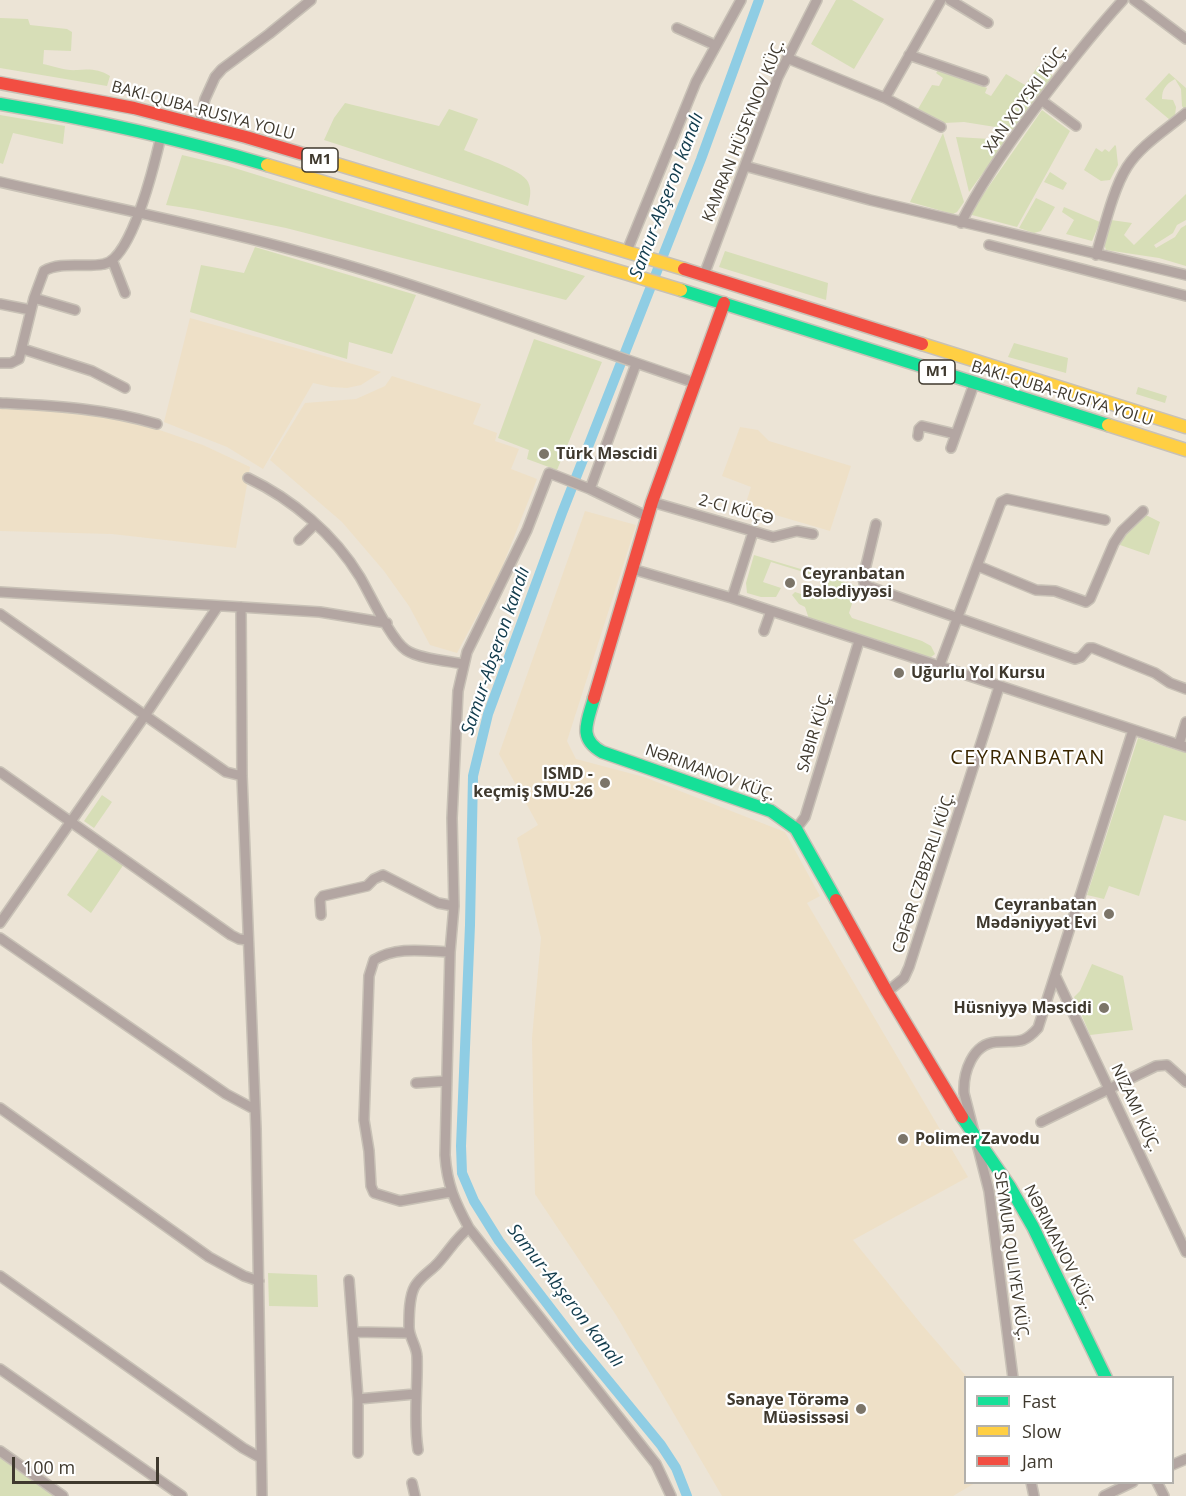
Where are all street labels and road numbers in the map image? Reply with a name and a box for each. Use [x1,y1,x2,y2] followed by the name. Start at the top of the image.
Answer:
[699,37,789,225] street label: KAMRAN HÜSEYNOV KÜÇ.
[980,41,1072,157] street label: XAN XOYSKI KÜÇ.
[109,77,297,145] street label: BAKI-QUBA-RUSIYA YOLU
[302,148,338,172] road number: M1
[969,357,1155,431] street label: BAKI-QUBA-RUSIYA YOLU
[919,360,955,384] road number: M1
[697,491,775,529] street label: 2-CI KÜÇƏ
[794,689,836,775] street label: SABIR KÜÇ.
[642,741,778,805] street label: NƏRIMANOV KÜÇ.
[889,790,959,956] street label: CƏFƏR CZBBZRLI KÜÇ.
[1106,1061,1164,1155] street label: NIZAMI KÜÇ.
[990,1170,1032,1342] street label: SEYMUR QULIYEV KÜÇ.
[1019,1182,1099,1312] street label: NƏRIMANOV KÜÇ.

